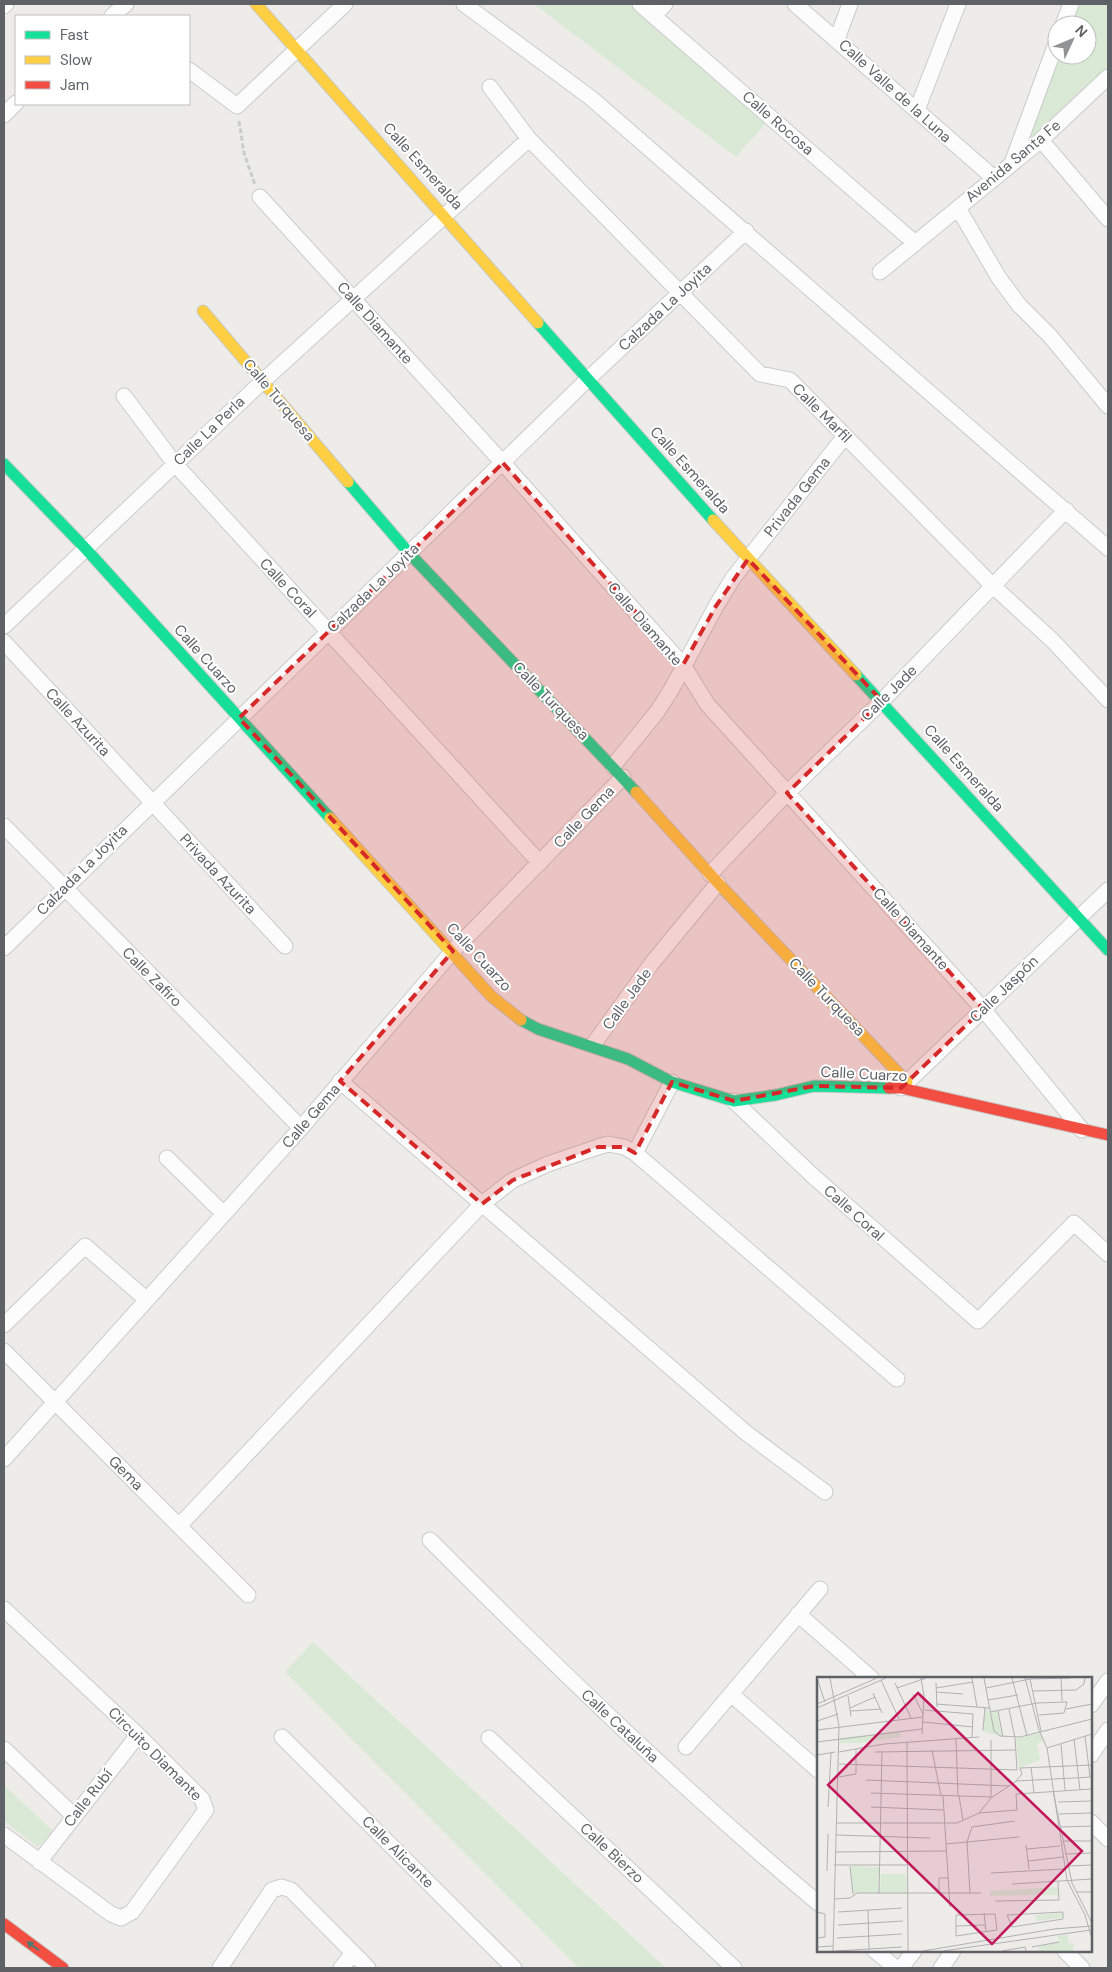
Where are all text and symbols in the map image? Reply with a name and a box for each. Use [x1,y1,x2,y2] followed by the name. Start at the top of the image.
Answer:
[15,15,190,105] legend
[1047,15,1097,65] north arrow
[1071,21,1091,41] text: N
[60,25,89,45] text: Fast
[834,35,956,147] street label: Calle Valle de la Luna
[60,50,93,70] text: Slow
[60,75,89,95] text: Jam
[738,86,818,160] street label: Calle Rocosa
[961,115,1065,207] street label: Avenida Santa Fe
[379,118,467,214] street label: Calle Esmeralda
[614,259,716,355] street label: Calzada La Joyita
[333,277,417,369] street label: Calle Diamante
[239,355,319,445] street label: Calle Turquesa
[788,379,856,447] street label: Calle Marfil
[169,392,249,470] street label: Calle La Perla
[646,422,734,518] street label: Calle Esmeralda
[759,453,835,541] street label: Privada Gema
[323,539,423,637] street label: Calzada La Joyita
[255,554,321,622] street label: Calle Coral
[603,578,687,670] street label: Calle Diamante
[169,620,243,698] street label: Calle Cuarzo
[508,657,594,745] street label: Calle Turquesa
[857,661,921,725] street label: Calle Jade
[41,683,115,761] street label: Calle Azurita
[920,720,1008,816] street label: Calle Esmeralda
[549,781,619,853] street label: Calle Gema
[32,820,132,920] street label: Calzada La Joyita
[175,829,261,919] street label: Privada Azurita
[869,883,953,975] street label: Calle Diamante
[442,918,516,996] street label: Calle Cuarzo
[118,943,186,1011] street label: Calle Zafiro
[965,951,1043,1027] street label: Calle Jaspón
[784,953,870,1041] street label: Calle Turquesa
[598,964,656,1034] street label: Calle Jade
[820,1062,908,1086] street label: Calle Cuarzo
[277,1079,345,1153] street label: Calle Gema
[820,1181,888,1245] street label: Calle Coral
[104,1451,148,1495] street label: Gema
[817,1677,1092,1952] inset map
[577,1685,663,1767] street label: Calle Cataluña
[104,1703,206,1805] street label: Circuito Diamante
[59,1764,117,1831] street label: Calle Rubí
[357,1811,439,1893] street label: Calle Alicante
[576,1818,648,1888] street label: Calle Bierzo
[26,1941,40,1951] one-way arrow

